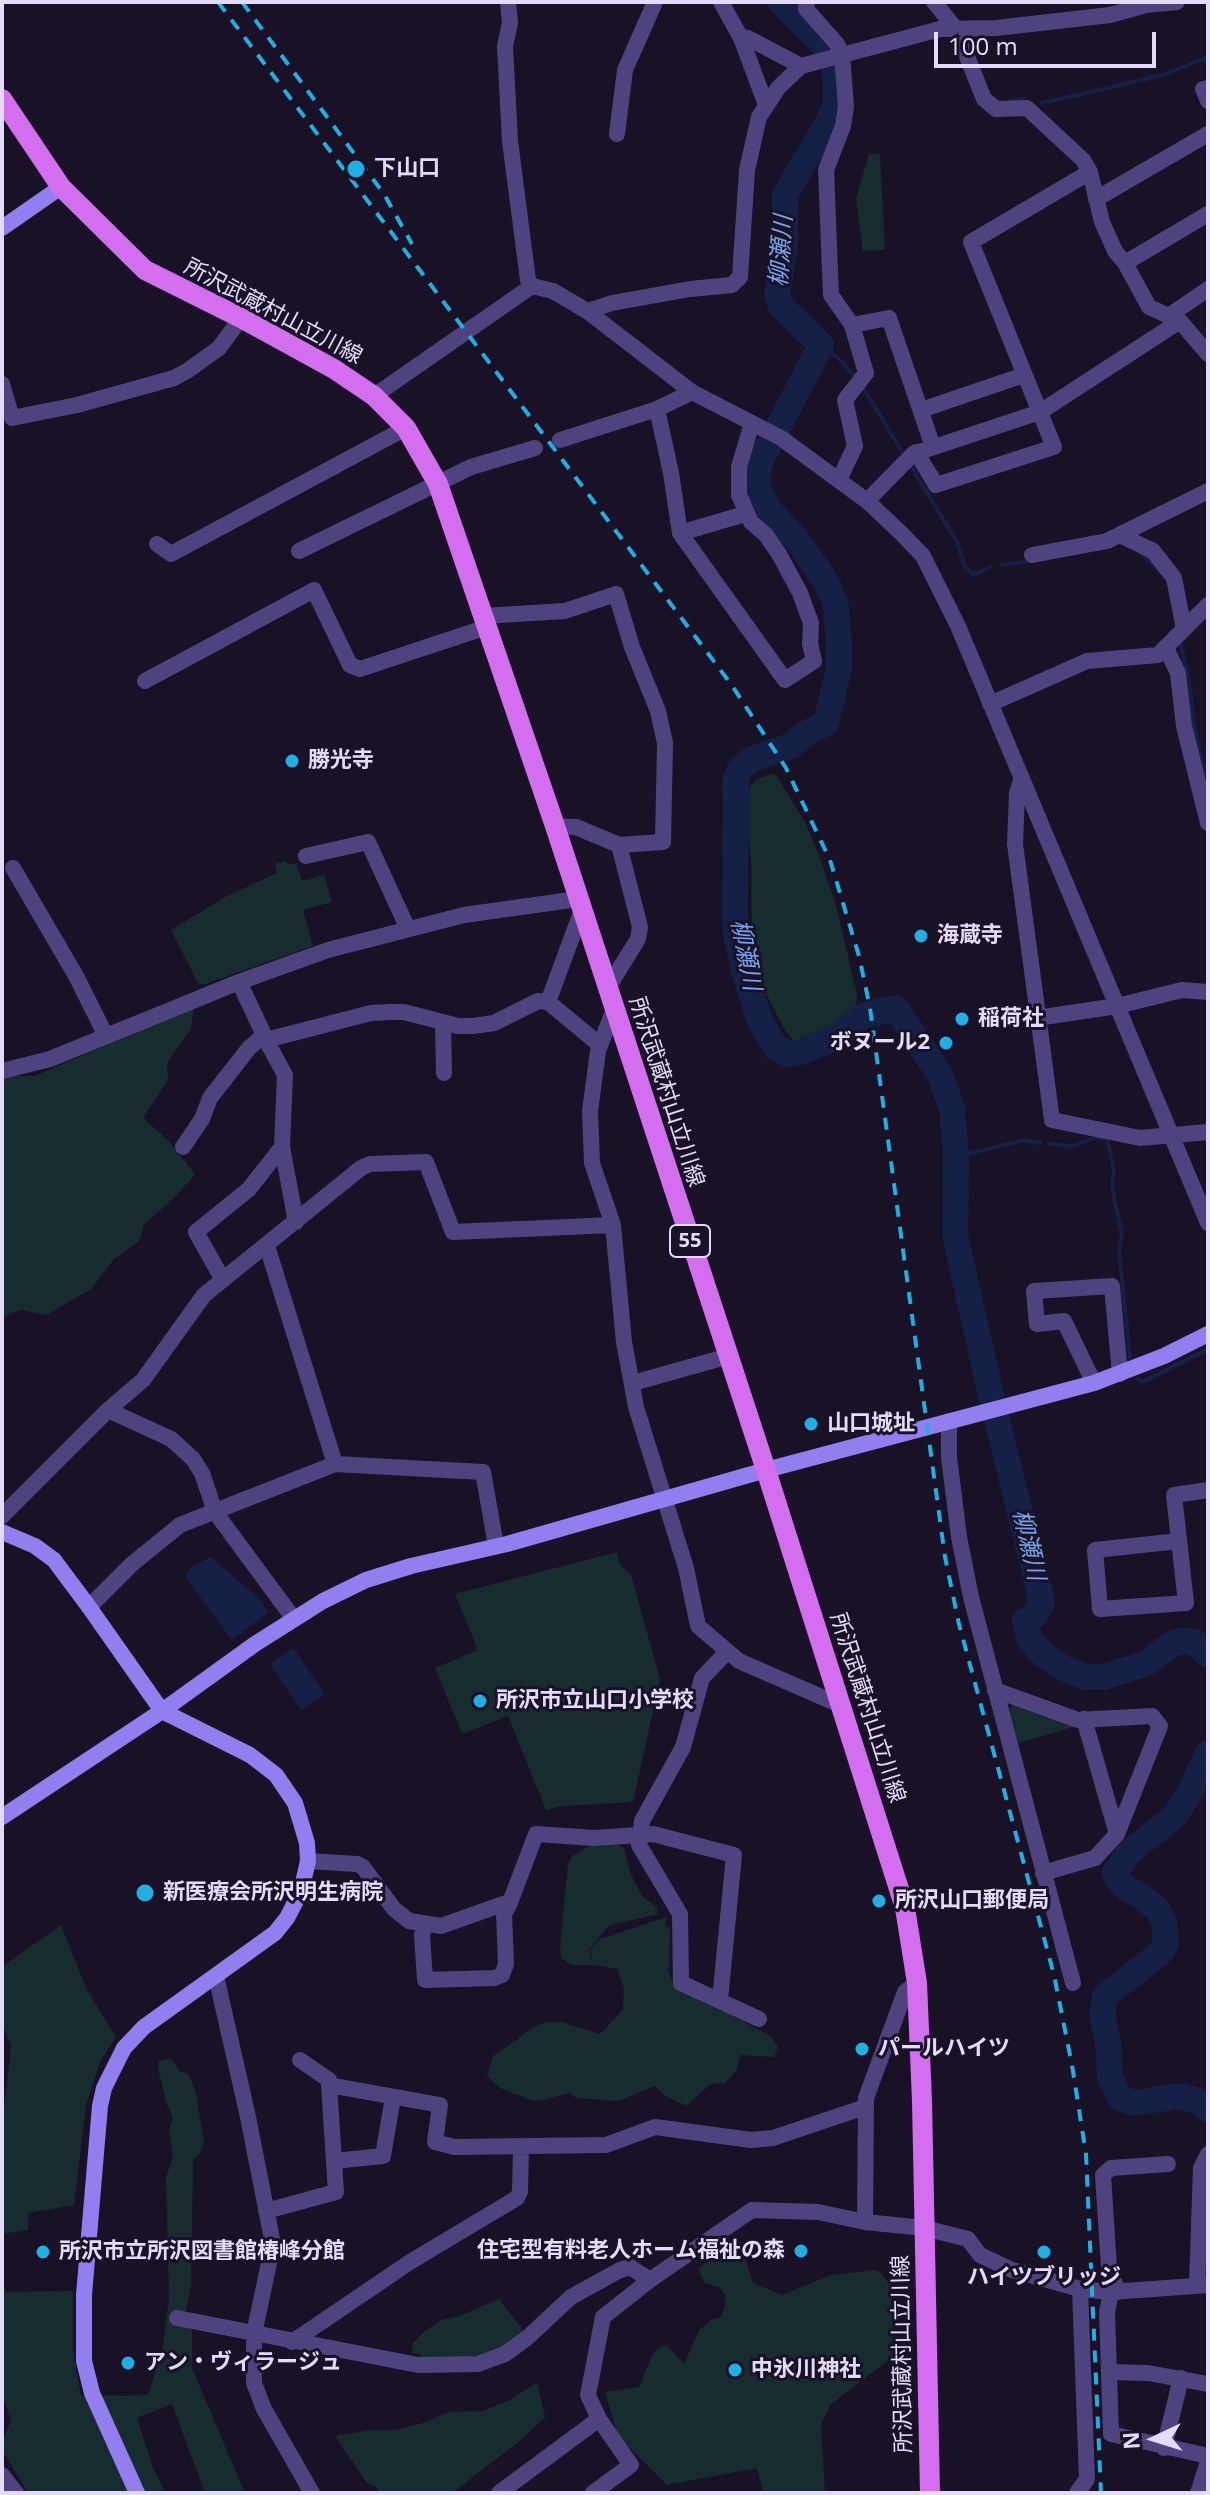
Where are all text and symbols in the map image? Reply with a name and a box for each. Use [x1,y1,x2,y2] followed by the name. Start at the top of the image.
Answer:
[938,16,1160,66] scale bar
[948,29,1018,62] text: 100 m
[374,156,440,182] place label: 下山口
[345,158,367,180] marker: 下山口
[765,214,799,288] water label: 柳瀬川
[179,254,367,370] street label: 所沢武蔵村山立川線
[308,748,374,774] place label: 勝光寺
[283,752,301,770] marker: 勝光寺
[724,917,766,993] water label: 柳瀬川
[937,923,1003,949] place label: 海蔵寺
[912,927,930,945] marker: 海蔵寺
[623,994,709,1190] street label: 所沢武蔵村山立川線
[978,1006,1044,1032] place label: 稲荷社
[953,1010,971,1028] marker: 稲荷社
[829,1030,930,1056] place label: ボヌール2
[937,1034,955,1052] marker: ボヌール2
[670,1225,710,1257] road number: 55
[827,1411,915,1437] place label: 山口城址
[802,1415,820,1433] marker: 山口城址
[1006,1507,1050,1583] water label: 柳瀬川
[824,1610,910,1806] street label: 所沢武蔵村山立川線
[496,1688,694,1714] place label: 所沢市立山口小学校
[471,1692,489,1710] marker: 所沢市立山口小学校
[163,1880,383,1906] place label: 新医療会所沢明生病院
[134,1882,156,1904] marker: 新医療会所沢明生病院
[895,1888,1049,1914] place label: 所沢山口郵便局
[870,1892,888,1910] marker: 所沢山口郵便局
[878,2036,1010,2062] place label: パールハイツ
[853,2040,871,2058] marker: パールハイツ
[477,2238,785,2264] place label: 住宅型有料老人ホーム福祉の森
[59,2239,345,2265] place label: 所沢市立所沢図書館椿峰分館
[792,2242,810,2260] marker: 住宅型有料老人ホーム福祉の森
[34,2243,52,2261] marker: 所沢市立所沢図書館椿峰分館
[1035,2243,1053,2261] marker: ハイツブリッジ
[888,2255,918,2453] street label: 所沢武蔵村山立川線
[967,2265,1121,2291] place label: ハイツブリッジ
[144,2350,342,2376] place label: アン・ヴィラージュ
[119,2354,137,2372] marker: アン・ヴィラージュ
[751,2357,861,2383] place label: 中氷川神社
[726,2361,744,2379] marker: 中氷川神社
[1114,2399,1194,2479] north arrow
[1114,2431,1146,2451] text: N

